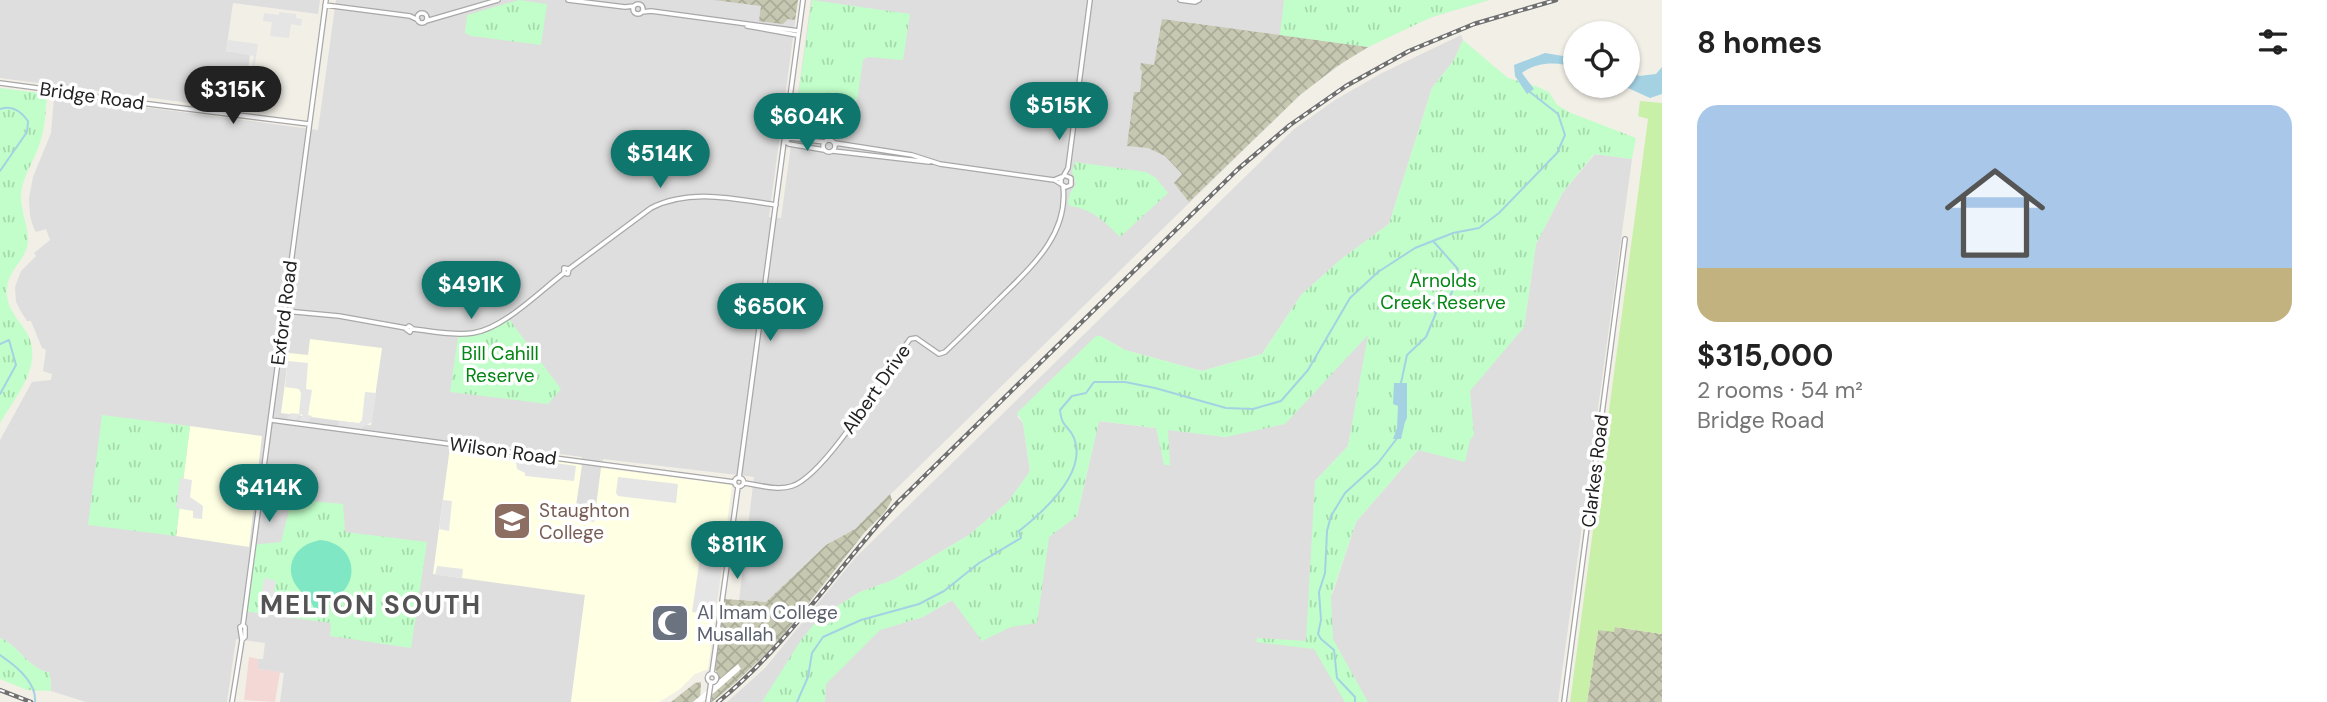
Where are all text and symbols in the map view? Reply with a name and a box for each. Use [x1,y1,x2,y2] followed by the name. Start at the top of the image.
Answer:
[1563,21,1640,98] map controls
[1563,21,1640,98] button: locate
[1697,23,1822,62] text: 8 homes
[2254,23,2292,61] icon: filters
[184,66,282,126] pin: $315K
[200,74,266,104] text: $315K
[38,76,146,116] street label: Bridge Road
[1010,82,1108,142] pin: $515K
[1026,90,1092,120] text: $515K
[758,94,856,153] pin: $604K
[770,101,844,131] text: $604K
[611,130,709,190] pin: $514K
[627,138,693,168] text: $514K
[1932,150,2058,276] icon: home
[265,259,303,367] street label: Exford Road
[422,262,520,321] pin: $491K
[1380,268,1506,315] park label: Arnolds Creek Reserve
[438,269,504,299] text: $491K
[721,284,819,343] pin: $650K
[733,291,807,321] text: $650K
[1697,336,1833,375] text: $315,000
[836,339,916,439] street label: Albert Drive
[461,341,539,388] park label: Bill Cahill Reserve
[1697,375,1863,405] text: 2 rooms · 54 m²
[1697,405,1824,435] text: Bridge Road
[1576,413,1614,529] street label: Clarkes Road
[448,431,558,471] street label: Wilson Road
[220,464,318,524] pin: $414K
[235,472,303,502] text: $414K
[539,498,630,545] place label: Staughton College
[491,500,533,542] school or university icon: Staughton College
[688,522,786,581] pin: $811K
[707,529,767,559] text: $811K
[260,588,482,622] district label: MELTON SOUTH
[697,600,838,647] place label: Al Imam College Musallah
[649,602,691,644] mosque icon: Al Imam College Musallah

